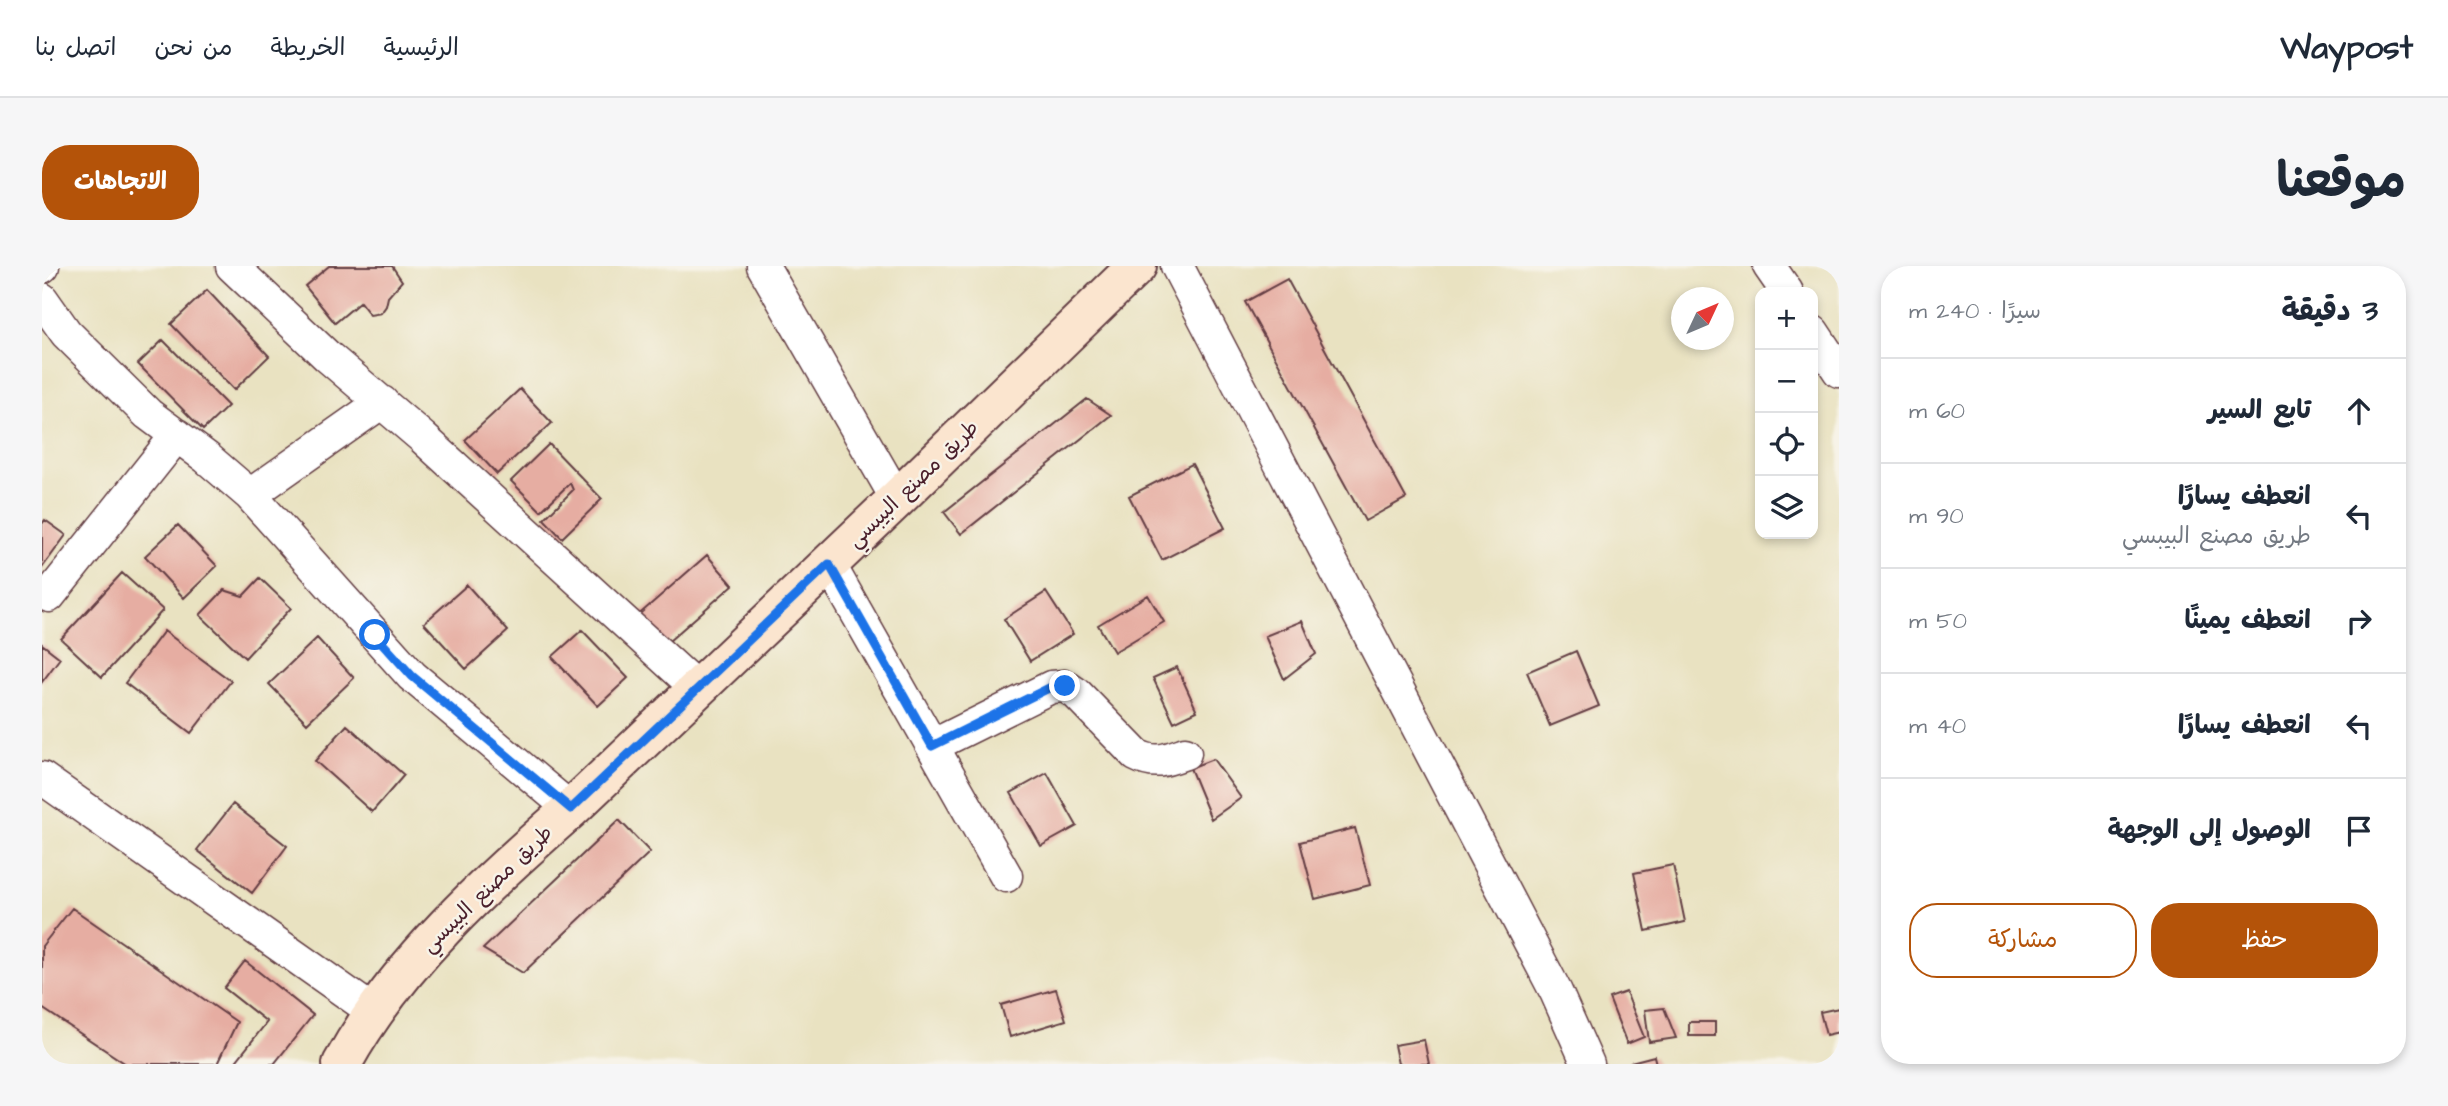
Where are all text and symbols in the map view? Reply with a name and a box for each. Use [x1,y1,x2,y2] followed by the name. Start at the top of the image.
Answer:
[2280,25,2413,71] text: Waypost
[35,31,116,65] text: اتصل بنا
[154,31,233,65] text: من نحن
[271,31,345,65] text: الخريطة
[383,31,459,65] text: الرئيسية
[42,145,199,220] button: الاتجاهات
[2276,148,2406,216] text: موقعنا
[1671,287,1734,350] north arrow
[1755,287,1818,539] map controls
[1755,287,1818,350] button: +
[2282,290,2378,332] text: 3 دقيقة
[1909,295,2041,327] text: سيرًا · 240 m
[1755,350,1818,413] button: −
[2208,392,2311,428] text: تابع السير
[2340,392,2378,430] icon: ahead
[1909,395,1965,427] text: 60 m
[1755,413,1818,476] button: locate
[841,414,988,557] street label: طريق مصنع البيبسي
[1755,476,1818,539] button: layers
[2178,478,2311,514] text: انعطف يسارًا
[2340,497,2378,535] icon: left
[1909,500,1964,532] text: 90 m
[2122,520,2311,552] text: طريق مصنع البيبسي
[2184,602,2311,638] text: انعطف يمينًا
[2340,602,2378,640] icon: right
[1909,605,1967,637] text: 50 m
[359,619,390,650] route start
[1049,670,1080,701] route end
[2178,707,2311,743] text: انعطف يسارًا
[2340,707,2378,745] icon: left
[1909,710,1966,742] text: 40 m
[2107,812,2311,848] text: الوصول إلى الوجهة
[2340,812,2378,850] icon: arrive
[415,819,562,962] street label: طريق مصنع البيبسي
[1909,903,2137,978] button: مشاركة
[2151,903,2378,978] button: حفظ

